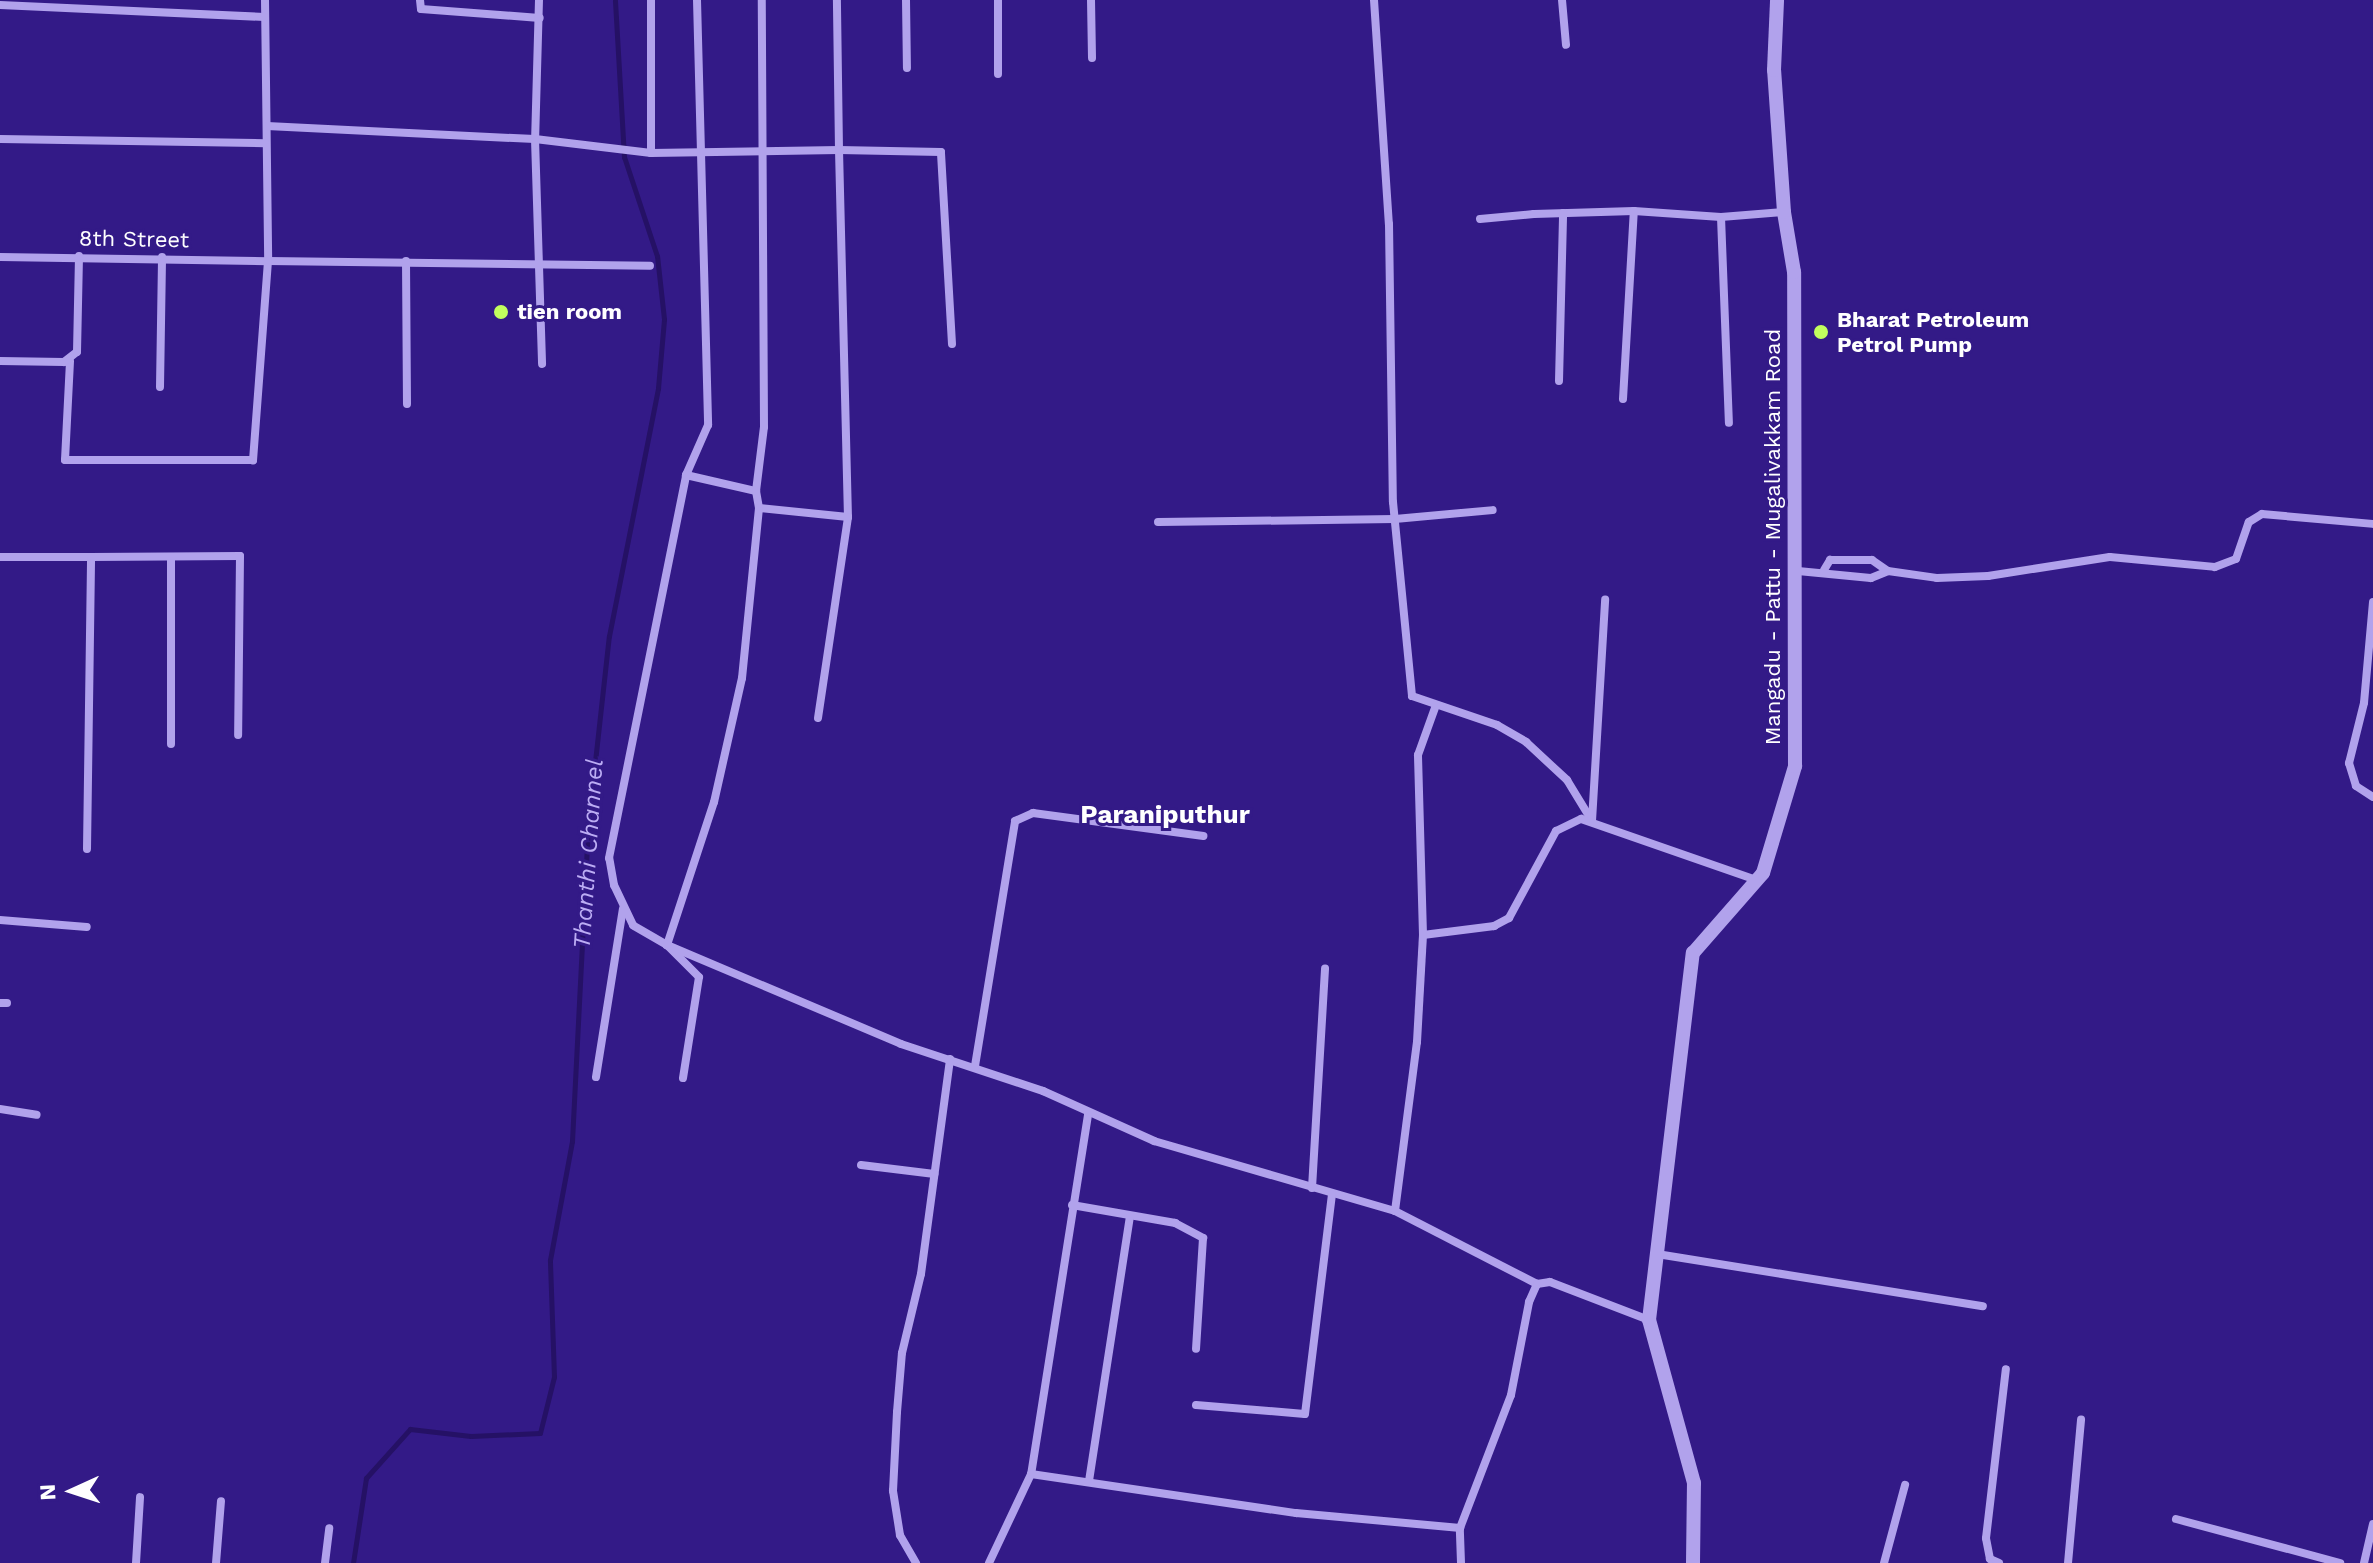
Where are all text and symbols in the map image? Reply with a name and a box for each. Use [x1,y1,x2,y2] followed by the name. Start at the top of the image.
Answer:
[79,225,189,253] street label: 8th Street
[517,299,622,325] place label: tien room
[492,303,510,321] marker: tien room
[1837,306,2029,358] place label: Bharat Petroleum Petrol Pump
[1812,323,1830,341] marker: Bharat Petroleum Petrol Pump
[1760,329,1786,745] street label: Mangadu - Pattu - Mugalivakkam Road
[568,758,610,950] water label: Thanthi Channel
[1080,799,1250,831] district label: Paraniputhur
[32,1451,112,1531] north arrow
[35,1483,60,1501] text: N

